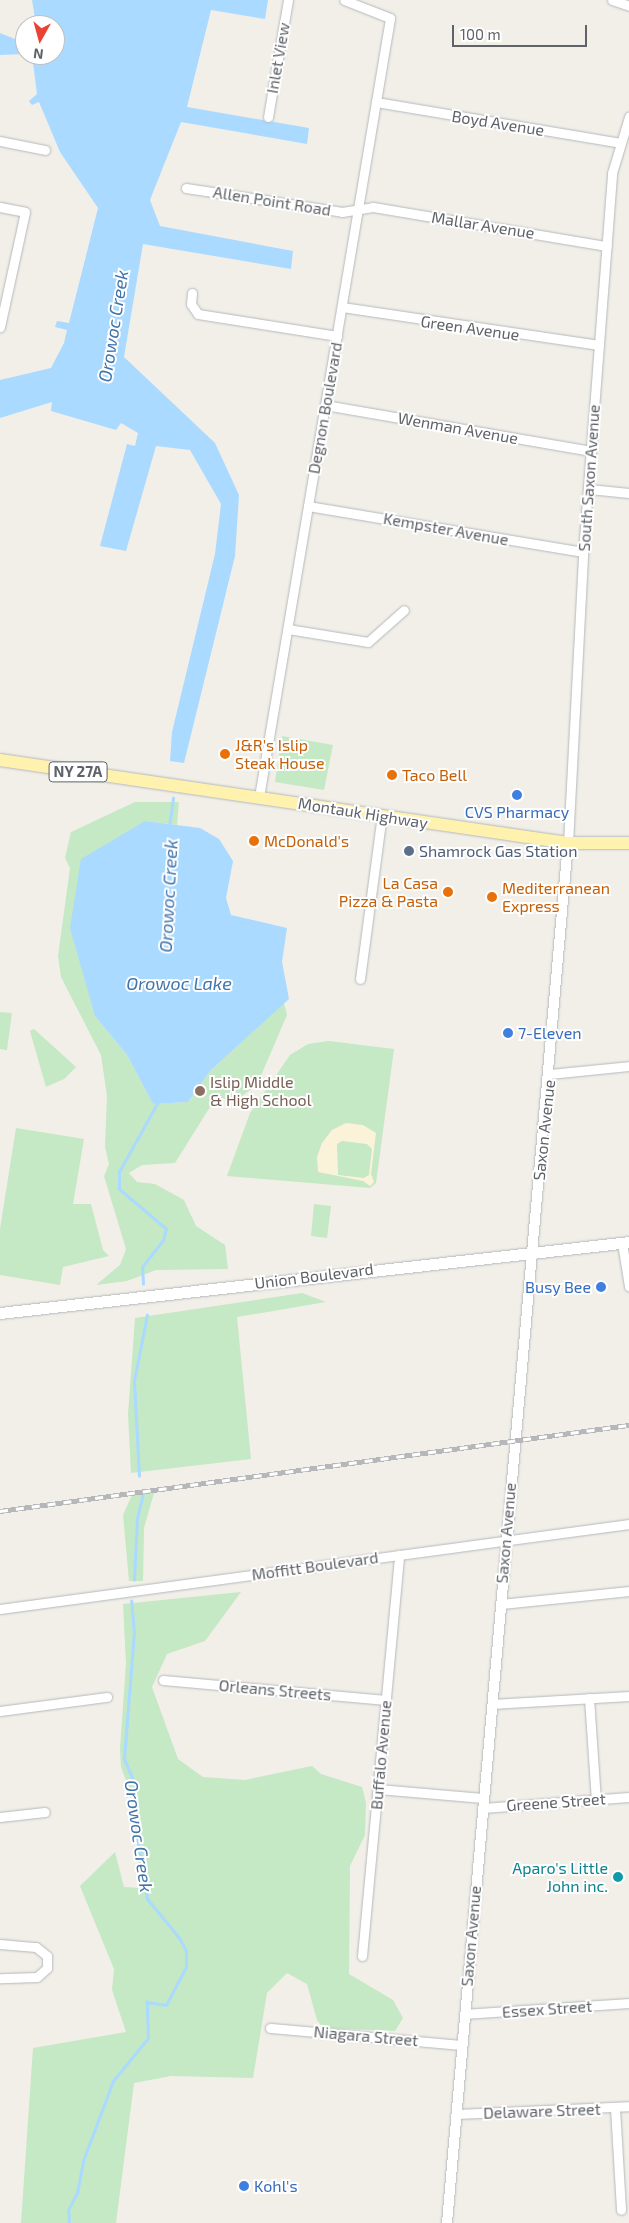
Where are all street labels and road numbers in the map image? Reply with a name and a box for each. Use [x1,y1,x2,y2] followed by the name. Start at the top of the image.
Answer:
[262,21,294,95] street label: Inlet View
[450,106,546,140] street label: Boyd Avenue
[212,182,332,220] street label: Allen Point Road
[430,207,536,243] street label: Mallar Avenue
[419,312,521,344] street label: Green Avenue
[304,341,346,475] street label: Degnon Boulevard
[574,404,604,552] street label: South Saxon Avenue
[396,408,520,448] street label: Wenman Avenue
[382,508,510,550] street label: Kempster Avenue
[48,760,108,784] road number: NY 27A
[297,793,429,833] street label: Montauk Highway
[529,1078,559,1182] street label: Saxon Avenue
[253,1259,375,1293] street label: Union Boulevard
[492,1482,520,1584] street label: Saxon Avenue
[250,1548,380,1584] street label: Moffitt Boulevard
[218,1676,332,1704] street label: Orleans Streets
[367,1699,395,1811] street label: Buffalo Avenue
[506,1789,606,1815] street label: Greene Street
[457,1885,485,1987] street label: Saxon Avenue
[501,1996,593,2022] street label: Essex Street
[313,2022,419,2050] street label: Niagara Street
[483,2099,601,2123] street label: Delaware Street

